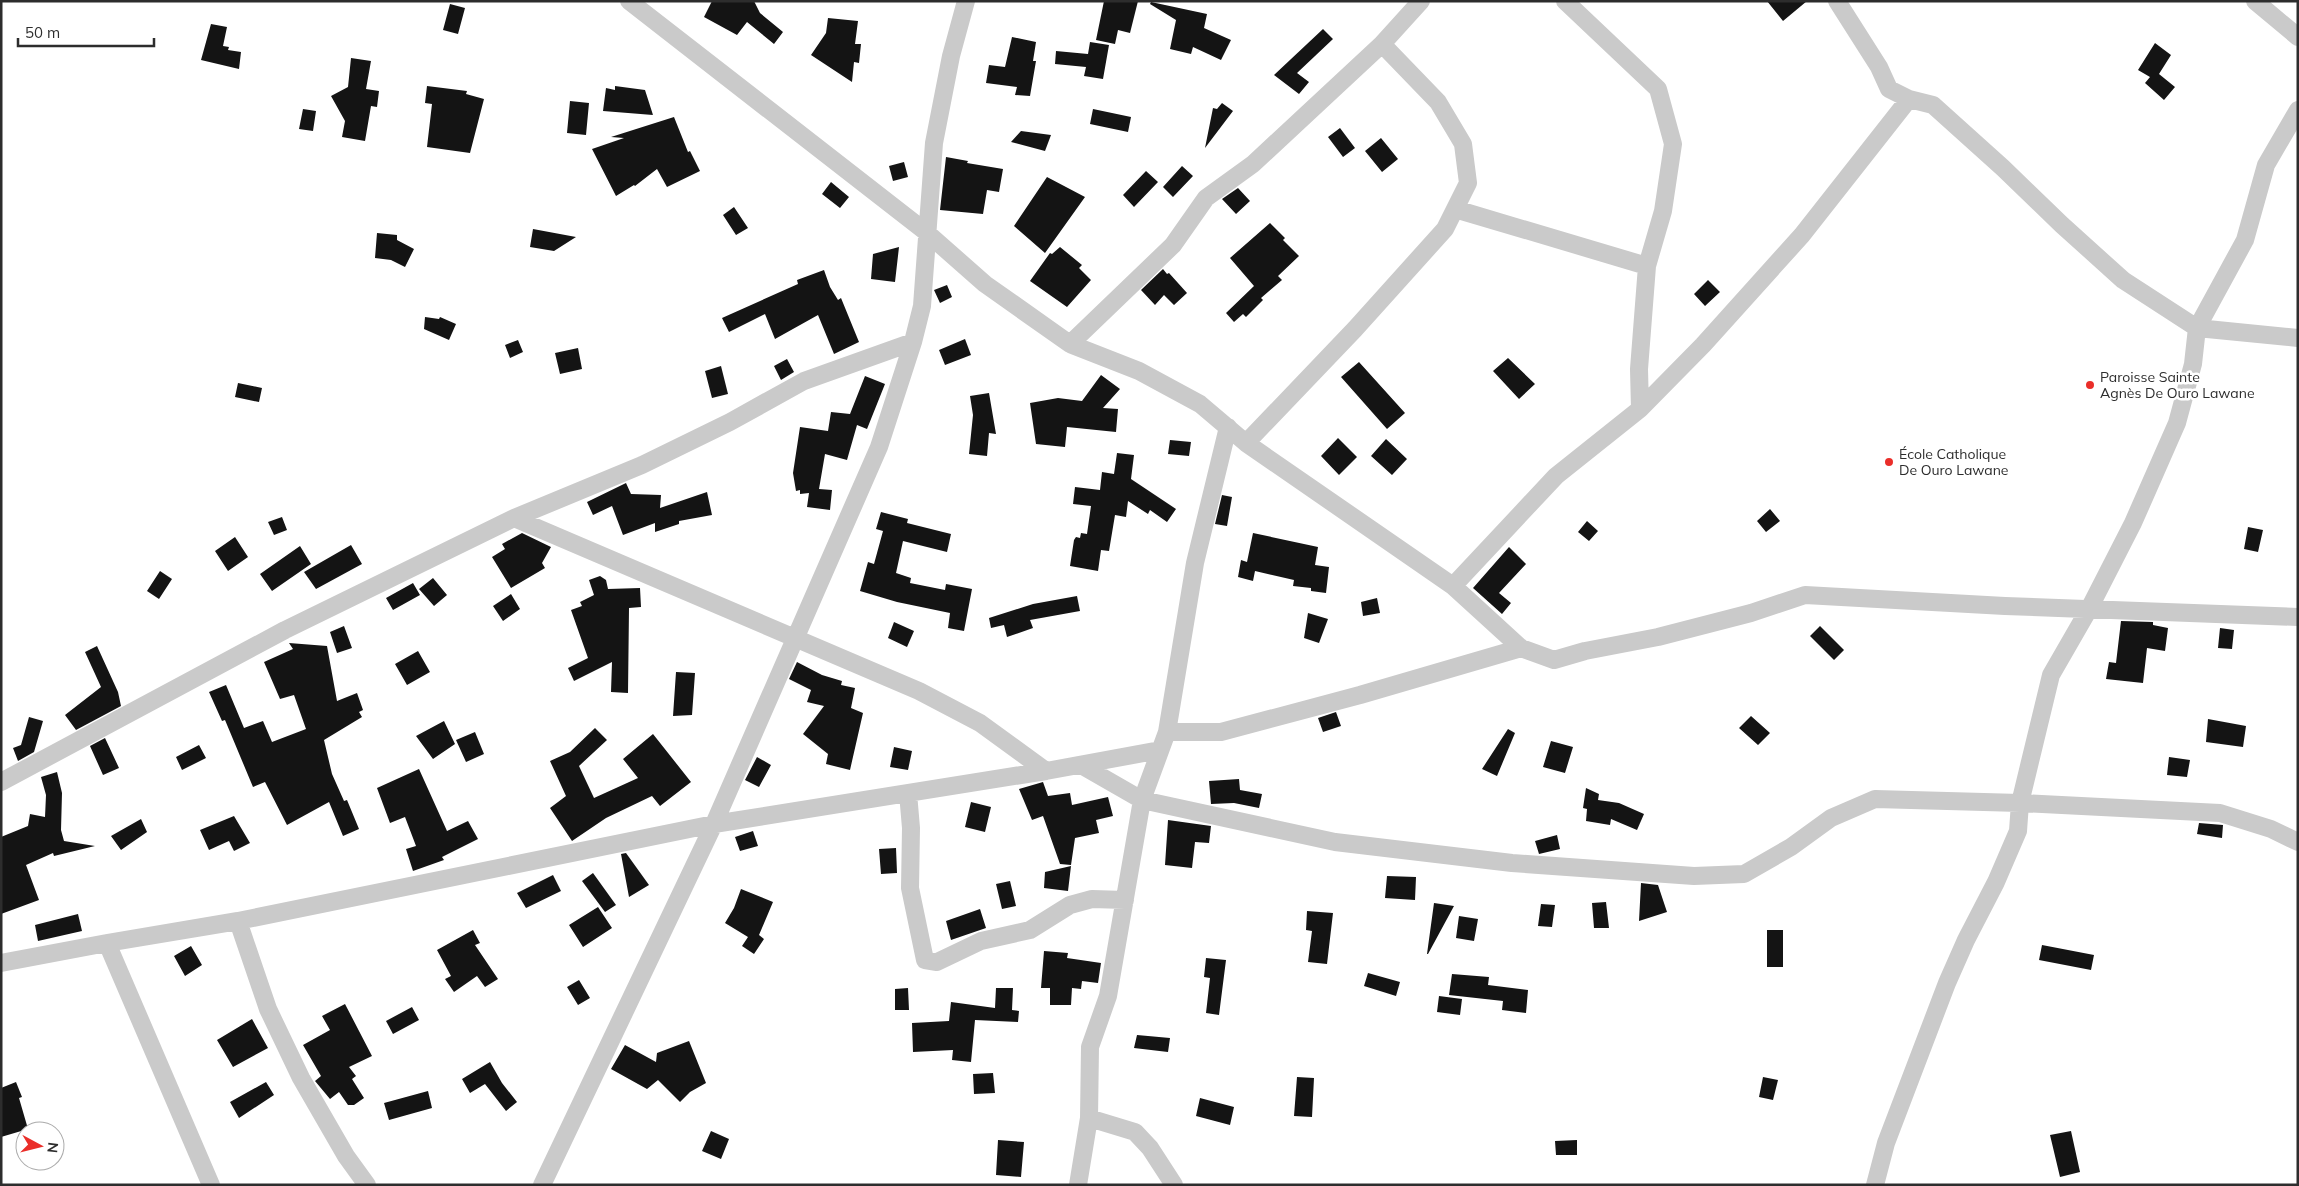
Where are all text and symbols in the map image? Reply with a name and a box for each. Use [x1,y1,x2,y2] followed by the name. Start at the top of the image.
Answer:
[18,15,154,47] scale bar
[25,23,60,42] text: 50 m
[2100,368,2255,402] place label: Paroisse Sainte Agnès De Ouro Lawane
[2084,379,2096,391] marker: Paroisse Sainte Agnès De Ouro Lawane
[1899,445,2008,479] place label: École Catholique De Ouro Lawane
[1883,456,1895,468] marker: École Catholique De Ouro Lawane
[15,1121,65,1171] north arrow
[43,1141,62,1154] text: N

